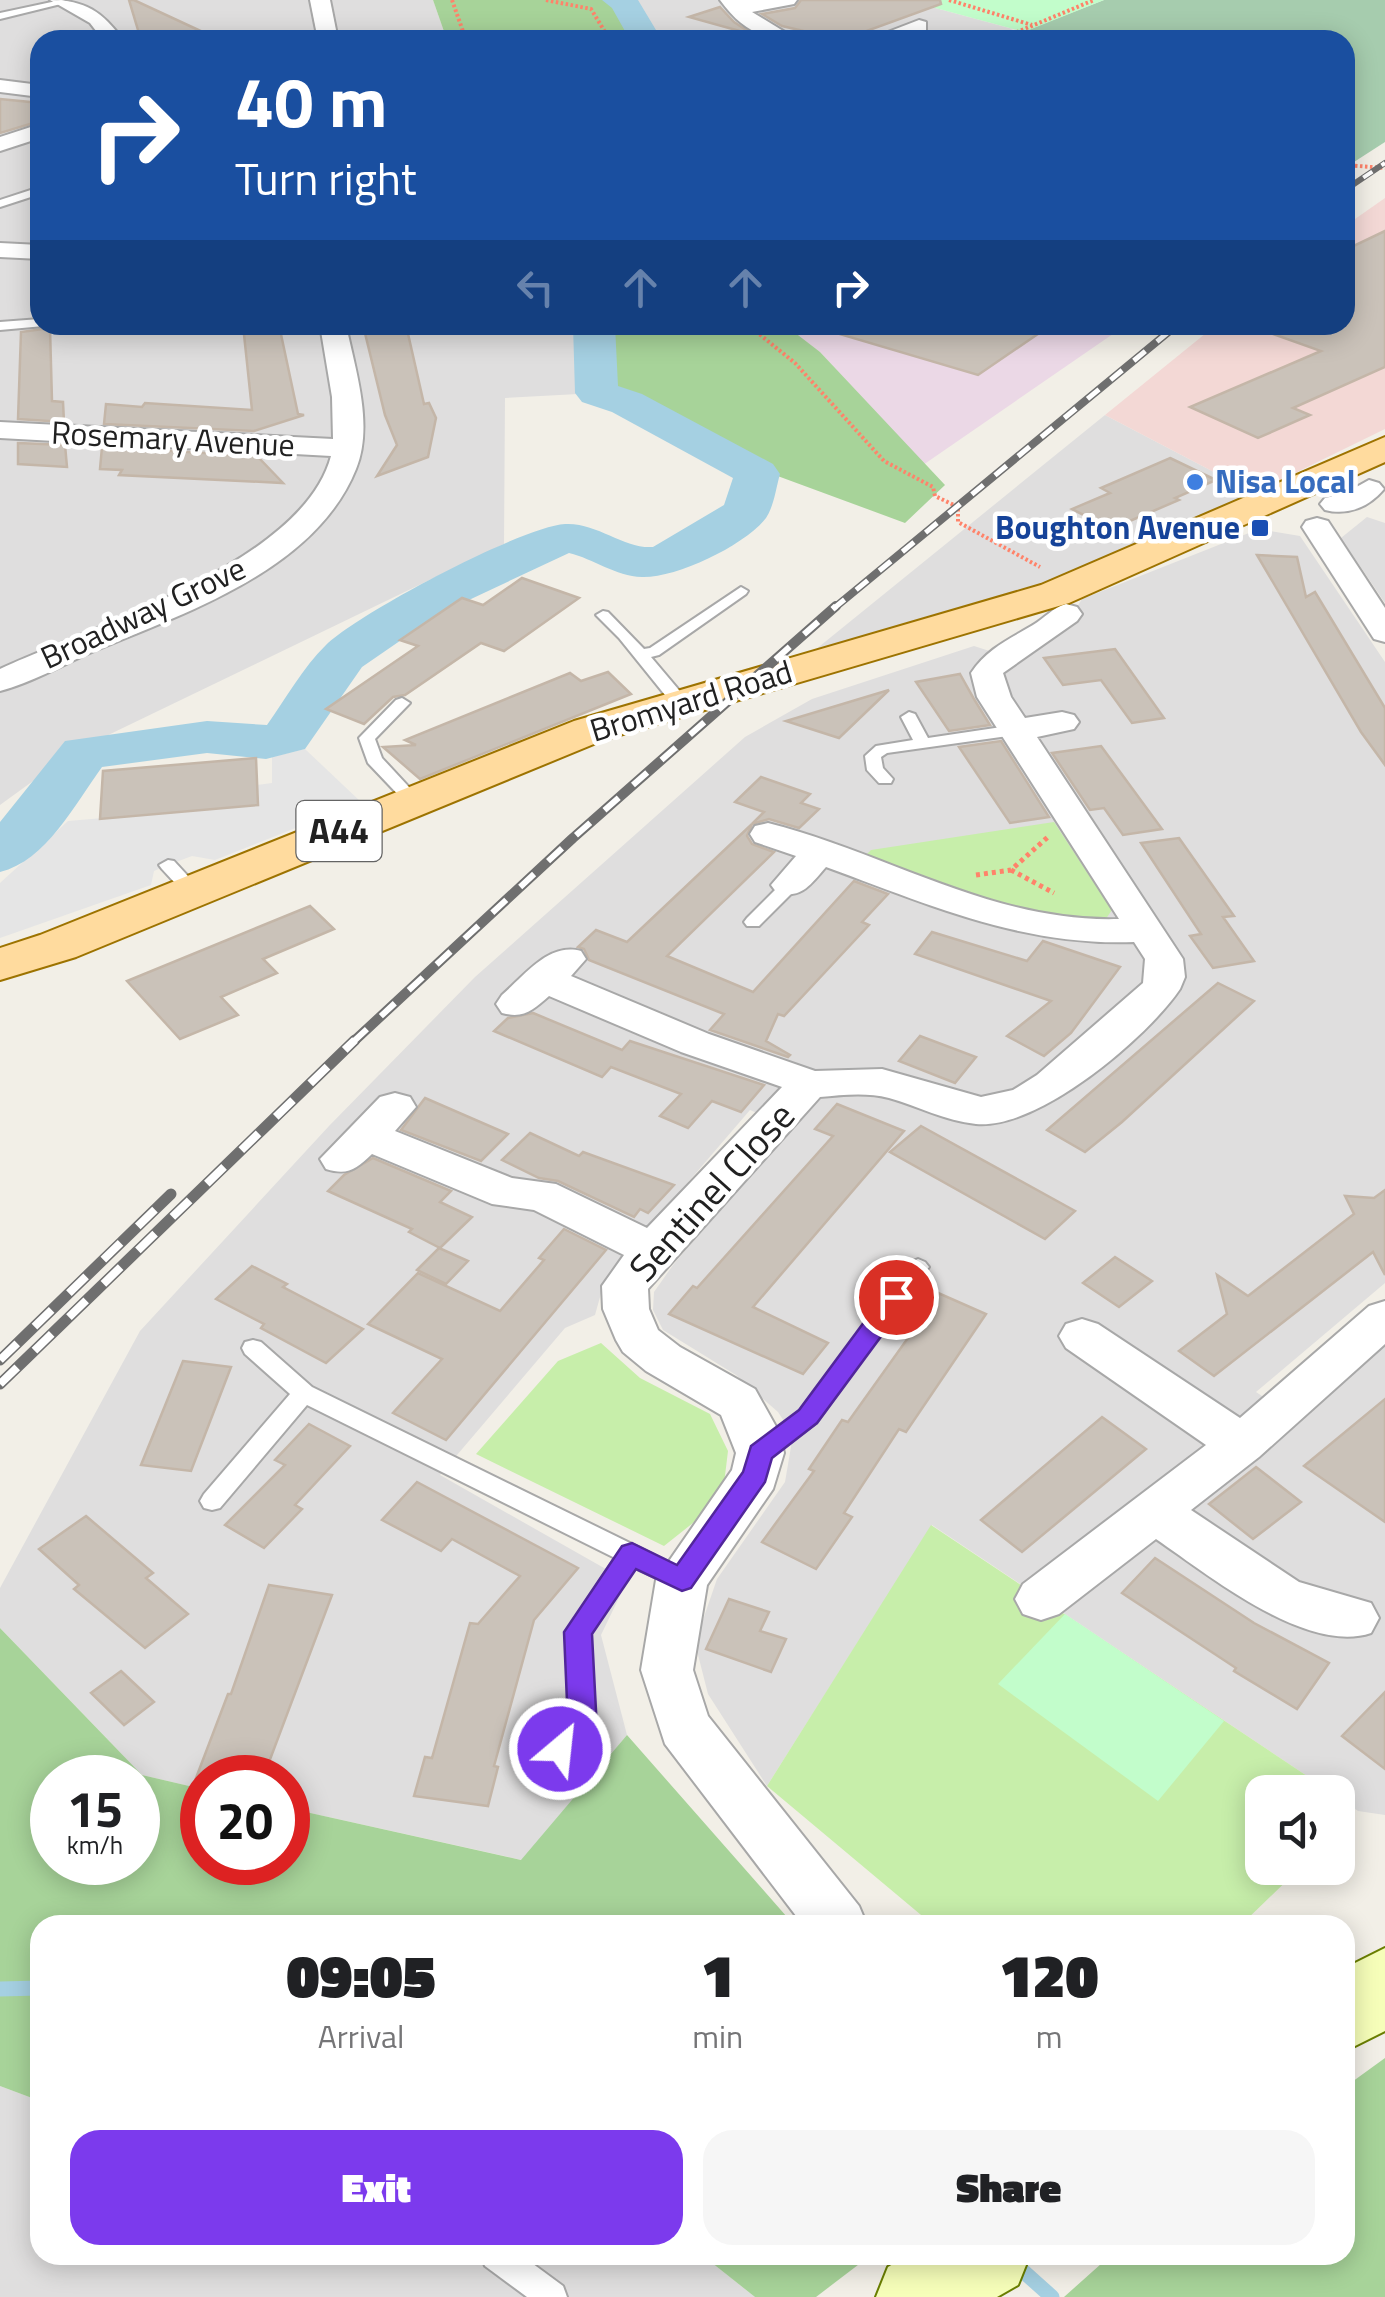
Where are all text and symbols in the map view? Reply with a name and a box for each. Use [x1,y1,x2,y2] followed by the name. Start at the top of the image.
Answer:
[235,48,388,154] text: 40 m
[70,70,200,200] icon: right
[235,144,417,212] text: Turn right
[508,260,563,315] icon: left
[613,260,668,315] icon: ahead
[718,260,773,315] icon: ahead
[823,260,878,315] icon: right
[50,408,296,468] street label: Rosemary Avenue
[1215,457,1355,505] place label: Nisa Local
[1184,471,1206,493] marker: Nisa Local
[995,503,1240,551] place label: Boughton Avenue
[1249,517,1271,539] marker: Boughton Avenue
[32,544,253,681] street label: Broadway Grove
[584,647,798,754] street label: Bromyard Road
[296,801,382,861] road number: A44
[614,1088,808,1294] street label: Sentinel Close
[854,1255,939,1340] pin
[869,1270,924,1325] icon: arrive
[508,1697,612,1801] position arrow
[180,1755,310,1885] speed limit sign: 20
[67,1770,123,1846] text: 15
[1245,1775,1355,1885] map controls
[1245,1775,1355,1885] button: sound
[67,1826,123,1864] text: km/h
[286,1929,436,2020] text: 09:05
[701,1929,734,2020] text: 1
[1000,1929,1099,2020] text: 120
[318,2012,404,2060] text: Arrival
[692,2012,743,2060] text: min
[1036,2012,1062,2060] text: m
[70,2130,683,2245] button: Exit
[703,2130,1315,2245] button: Share

